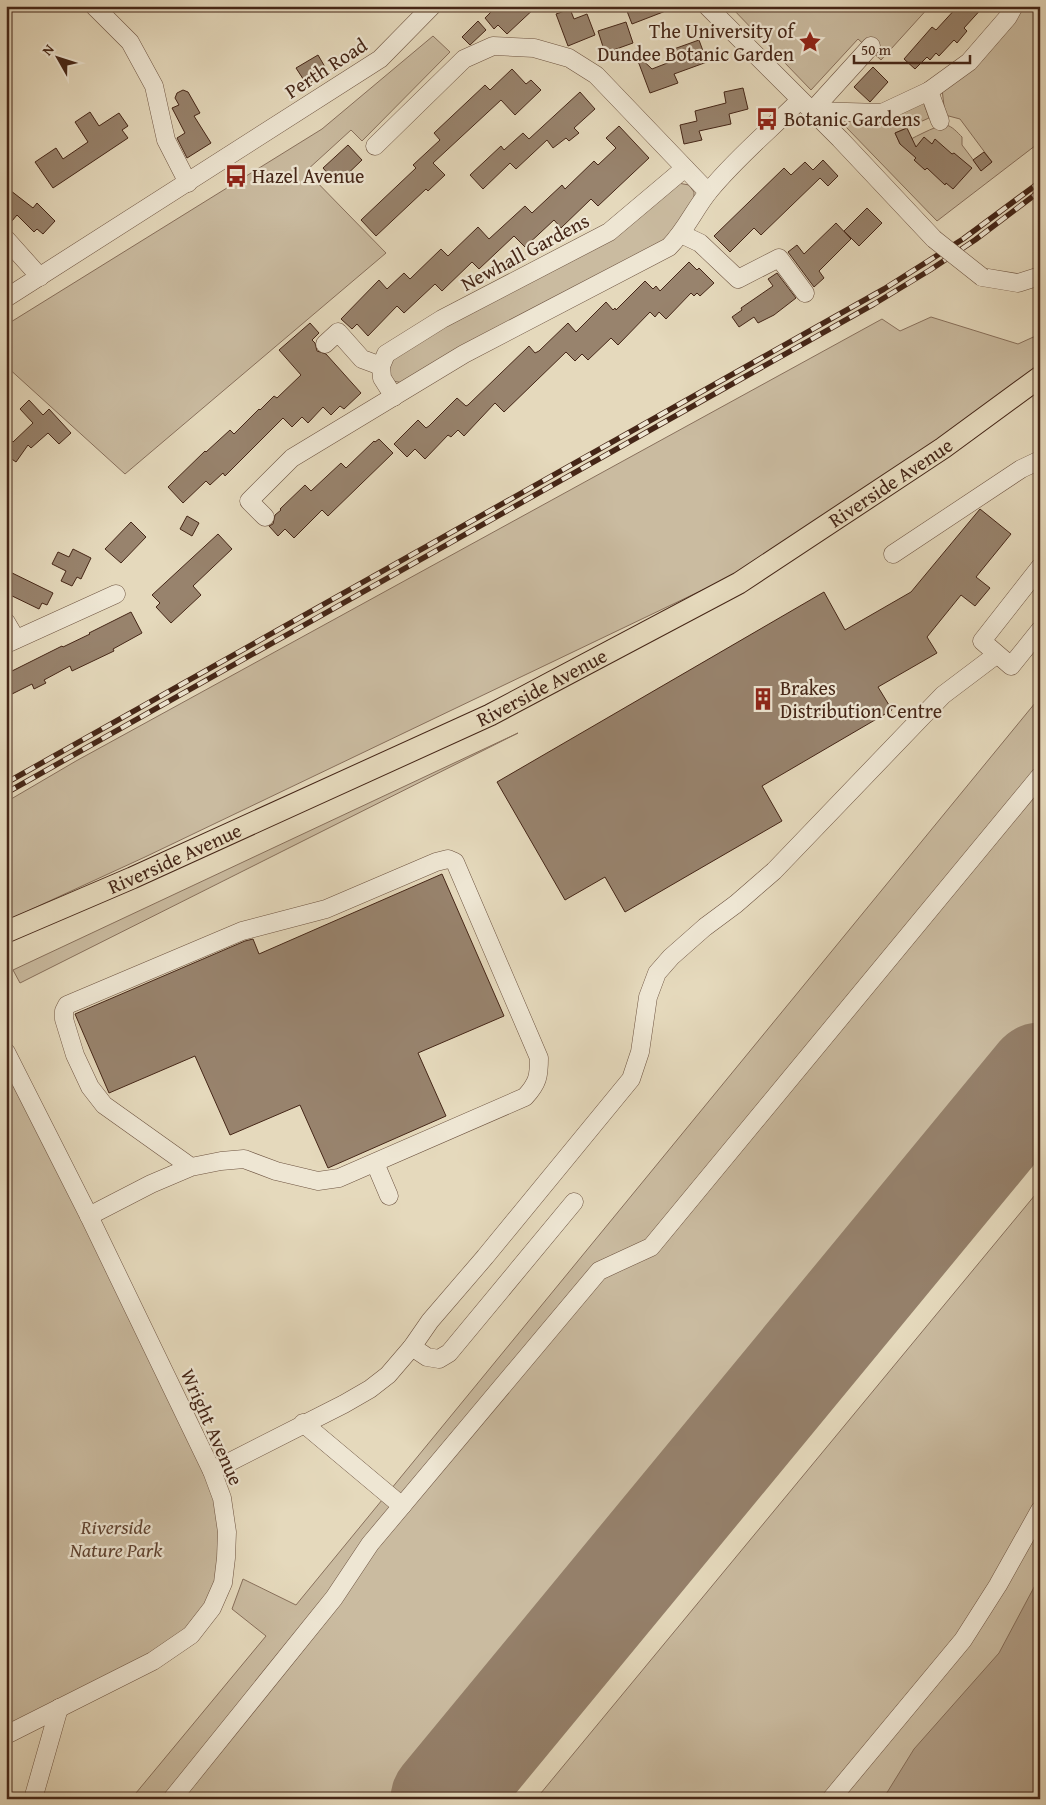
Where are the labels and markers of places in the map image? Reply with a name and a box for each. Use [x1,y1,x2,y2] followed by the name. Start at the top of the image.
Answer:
[597,16,797,68] place label: The University of Dundee Botanic Garden
[797,29,823,55] place icon: The University of Dundee Botanic Garden
[784,104,921,133] place label: Botanic Gardens
[754,106,780,132] bus stop icon: Botanic Gardens
[252,161,364,190] place label: Hazel Avenue
[223,163,249,189] bus stop icon: Hazel Avenue
[780,673,942,725] place label: Brakes Distribution Centre
[750,686,776,712] building icon: Brakes Distribution Centre

